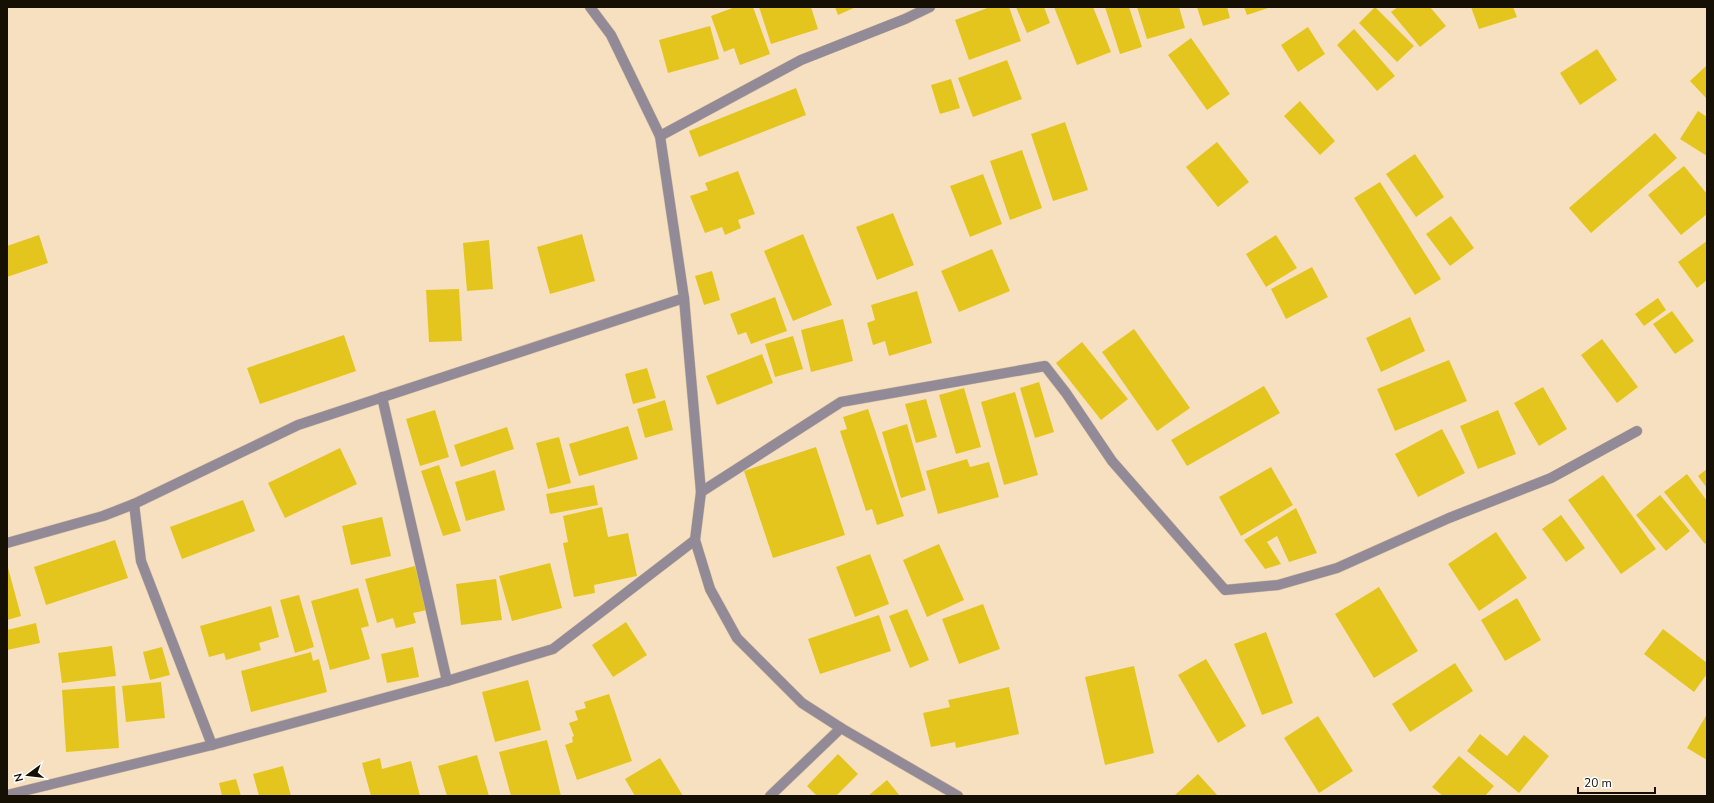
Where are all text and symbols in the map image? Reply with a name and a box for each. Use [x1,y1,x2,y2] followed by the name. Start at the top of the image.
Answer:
[8,755,48,795] north arrow
[1578,769,1655,795] scale bar
[11,772,27,783] text: N
[1584,775,1612,791] text: 20 m

